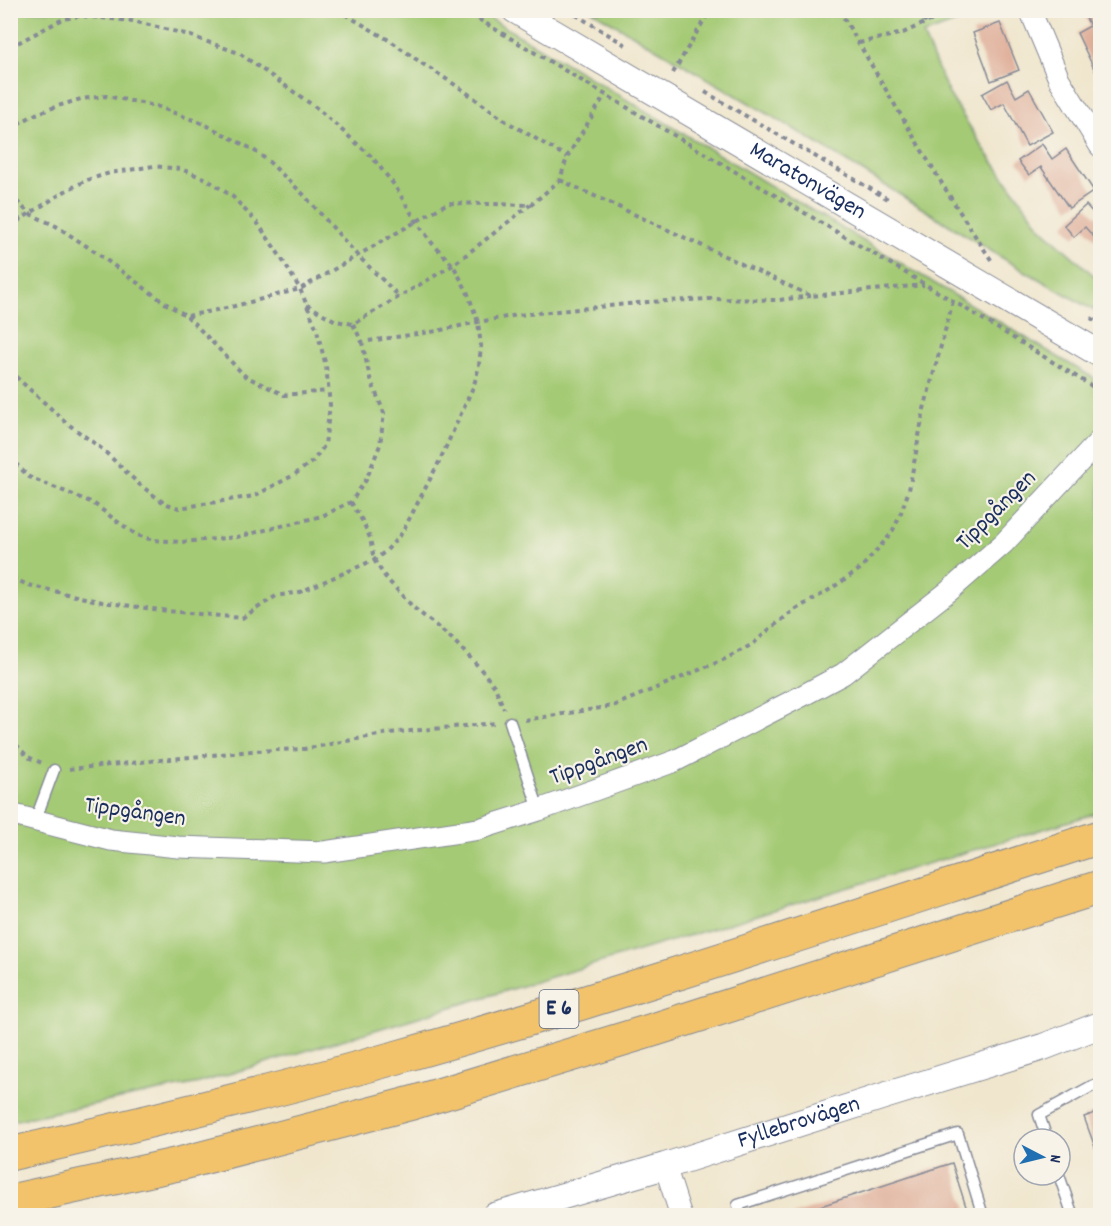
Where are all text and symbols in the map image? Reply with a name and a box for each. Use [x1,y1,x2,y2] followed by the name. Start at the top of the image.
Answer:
[742,134,872,230] street label: Maratonvägen
[949,463,1045,559] street label: Tippgången
[545,729,653,795] street label: Tippgången
[82,789,188,837] street label: Tippgången
[540,990,578,1028] road number: E 6
[734,1088,865,1159] street label: Fyllebrovägen
[1012,1127,1072,1187] north arrow
[1042,1153,1066,1164] text: N

